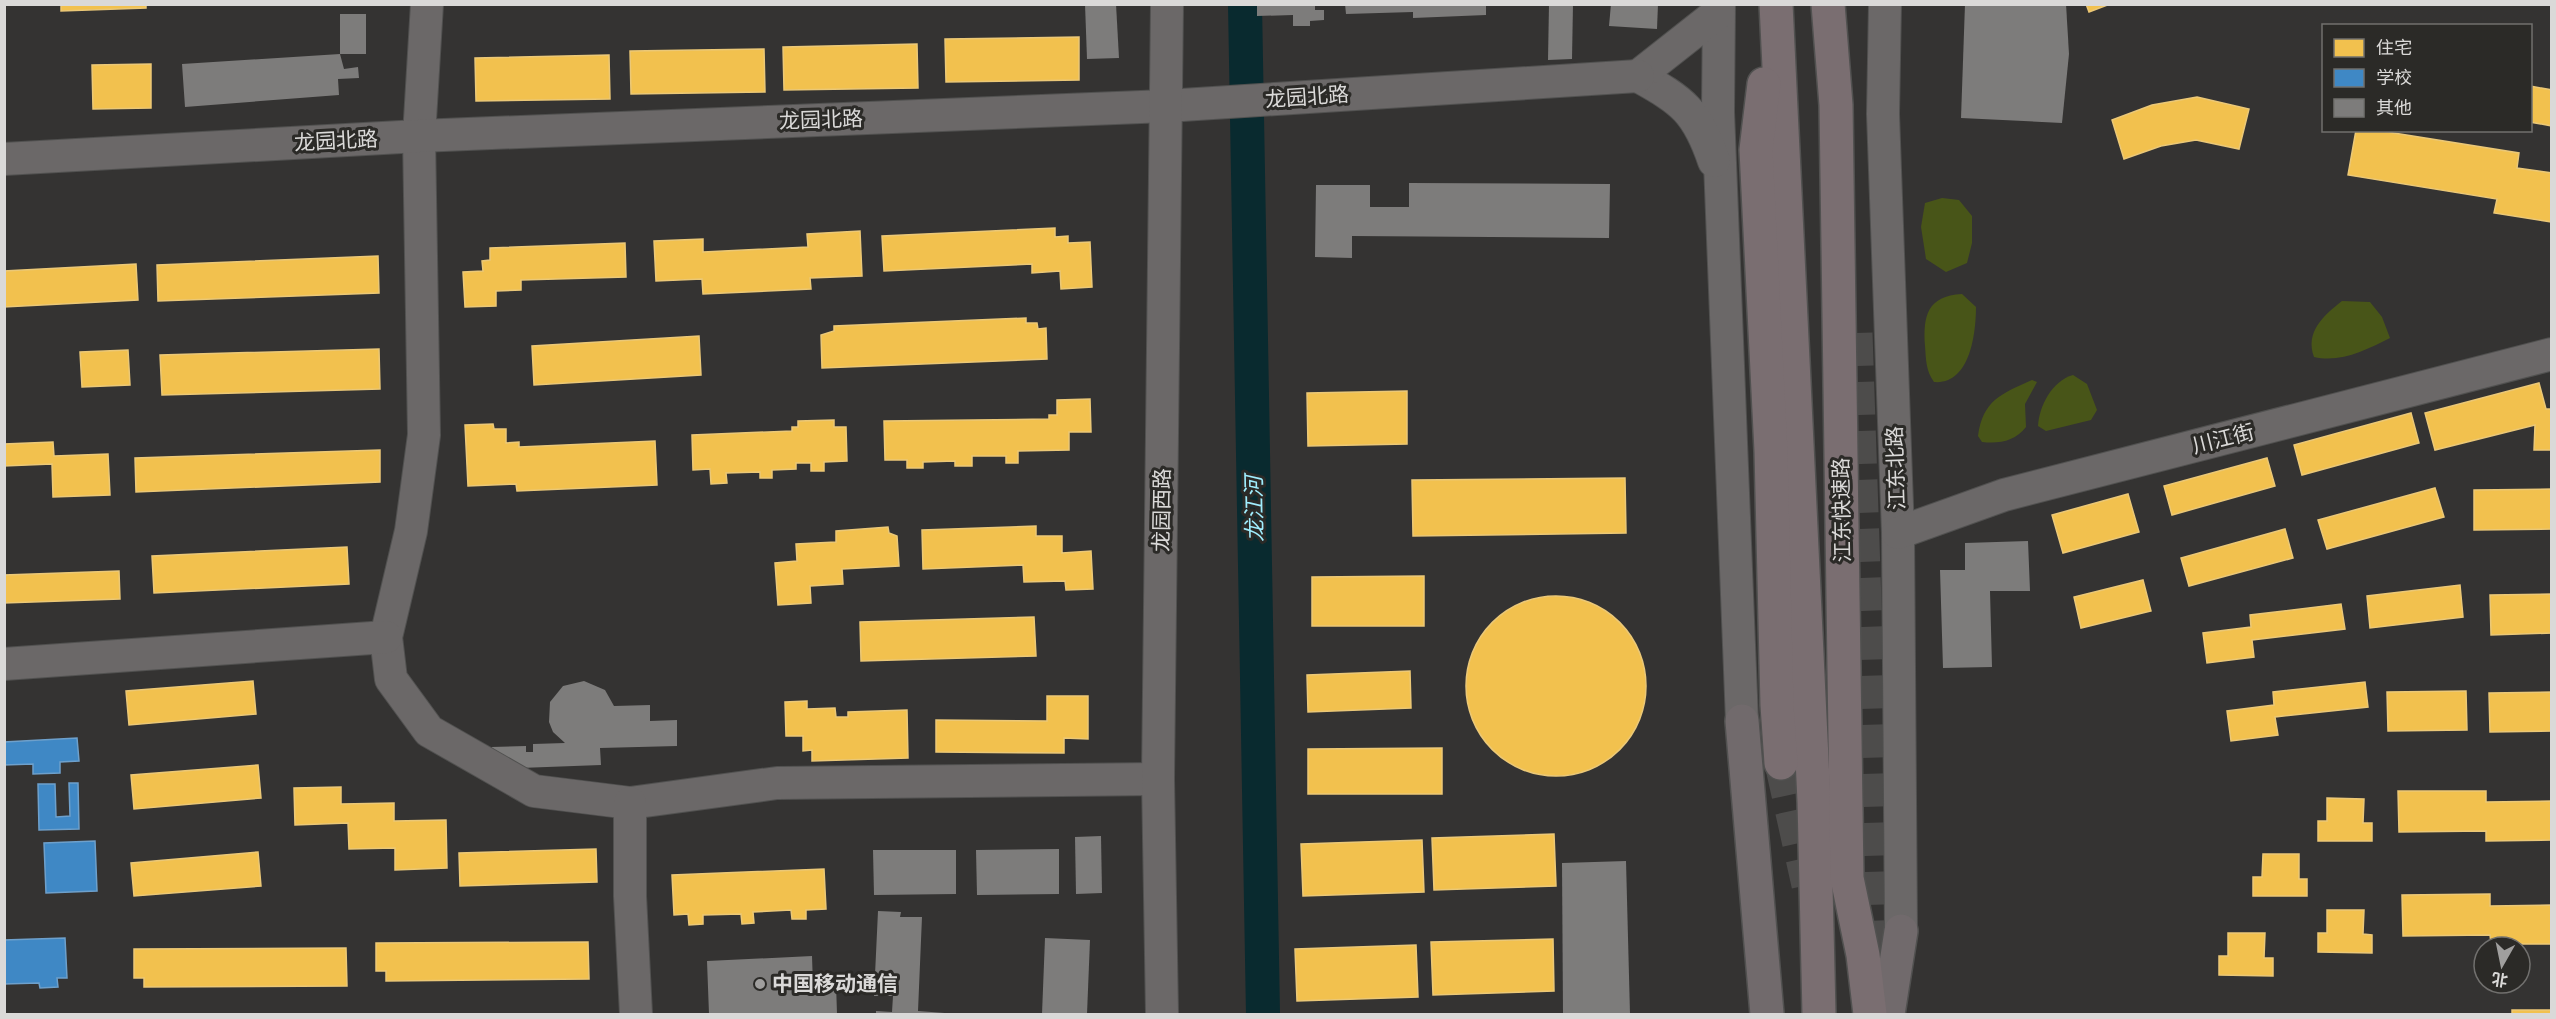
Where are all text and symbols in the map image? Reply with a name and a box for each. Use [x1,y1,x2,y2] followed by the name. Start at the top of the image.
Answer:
[2322,24,2532,132] legend
[2376,36,2412,58] text: 住宅
[2376,66,2412,88] text: 学校
[1264,80,1350,111] street label: 龙园北路
[2376,96,2412,118] text: 其他
[779,105,863,132] street label: 龙园北路
[293,125,379,154] street label: 龙园北路
[2189,418,2256,457] street label: 川江街
[1881,426,1908,510] street label: 江东北路
[1827,457,1854,563] street label: 江东快速路
[1147,468,1174,552] street label: 龙园西路
[1239,472,1268,542] water label: 龙江河
[2472,935,2532,995] north arrow
[772,970,898,995] place label: 中国移动通信
[2490,970,2509,991] text: 北
[753,977,767,991] marker: 中国移动通信

